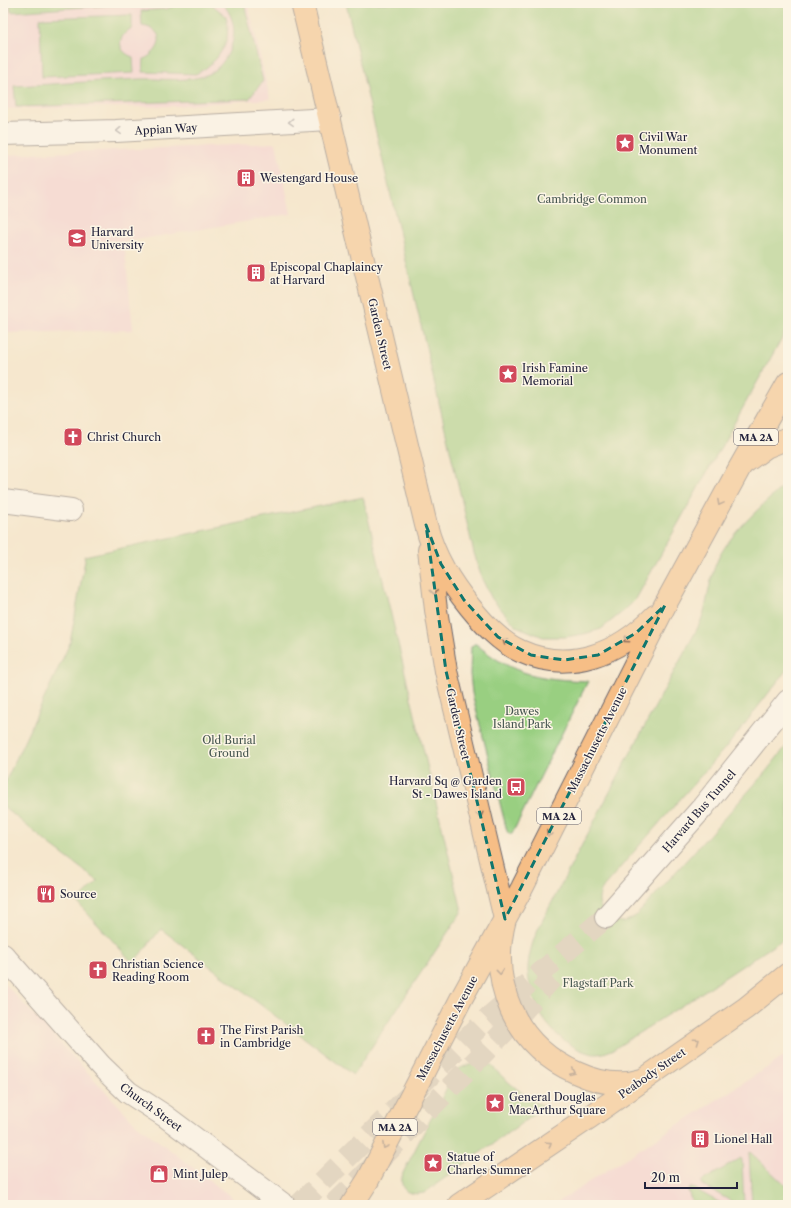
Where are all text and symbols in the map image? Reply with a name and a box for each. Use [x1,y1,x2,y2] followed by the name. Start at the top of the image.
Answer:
[288,117,294,126] one-way arrow
[133,120,199,138] street label: Appian Way
[116,127,122,135] one-way arrow
[639,130,698,157] place label: Civil War Monument
[614,132,636,154] place icon: Civil War Monument
[235,167,257,189] building icon: Westengard House
[259,171,358,185] place label: Westengard House
[537,192,647,206] park label: Cambridge Common
[91,225,145,252] place label: Harvard University
[66,227,88,249] school or university icon: Harvard University
[270,260,384,287] place label: Episcopal Chaplaincy at Harvard
[245,262,267,284] building icon: Episcopal Chaplaincy at Harvard
[365,297,395,371] street label: Garden Street
[522,361,588,388] place label: Irish Famine Memorial
[497,363,519,385] place icon: Irish Famine Memorial
[62,426,84,448] church icon: Christ Church
[734,429,778,445] road number: MA 2A
[87,430,161,444] place label: Christ Church
[717,499,725,506] one-way arrow
[429,589,438,595] one-way arrow
[623,635,630,643] one-way arrow
[502,639,509,646] one-way arrow
[564,685,630,795] street label: Massachusetts Avenue
[443,687,473,761] street label: Garden Street
[493,704,552,731] park label: Dawes Island Park
[202,733,256,760] park label: Old Burial Ground
[659,766,739,855] street label: Harvard Bus Tunnel
[389,774,502,801] place label: Harvard Sq @ Garden St - Dawes Island
[505,776,527,798] bus stop icon: Harvard Sq @ Garden St - Dawes Island
[537,808,581,824] road number: MA 2A
[475,812,483,818] one-way arrow
[547,830,554,837] one-way arrow
[35,883,57,905] restaurant icon: Source
[60,887,97,901] place label: Source
[112,957,204,984] place label: Christian Science Reading Room
[87,959,109,981] church icon: Christian Science Reading Room
[496,969,505,975] one-way arrow
[413,973,481,1083] street label: Massachusetts Avenue
[563,976,634,990] park label: Flagstaff Park
[220,1023,304,1050] place label: The First Parish in Cambridge
[195,1025,217,1047] church icon: The First Parish in Cambridge
[693,1039,700,1046] one-way arrow
[616,1045,688,1101] street label: Peabody Street
[570,1067,577,1075] one-way arrow
[117,1080,185,1134] street label: Church Street
[509,1090,606,1117] place label: General Douglas MacArthur Square
[484,1092,506,1114] place icon: General Douglas MacArthur Square
[373,1119,417,1135] road number: MA 2A
[689,1128,711,1150] building icon: Lionel Hall
[714,1132,773,1146] place label: Lionel Hall
[545,1141,552,1149] one-way arrow
[382,1142,390,1149] one-way arrow
[447,1150,532,1177] place label: Statue of Charles Sumner
[422,1152,444,1174] place icon: Statue of Charles Sumner
[148,1163,170,1185] shop icon: Mint Julep
[645,1164,737,1190] scale bar
[173,1167,228,1181] place label: Mint Julep
[651,1170,680,1185] text: 20 m

